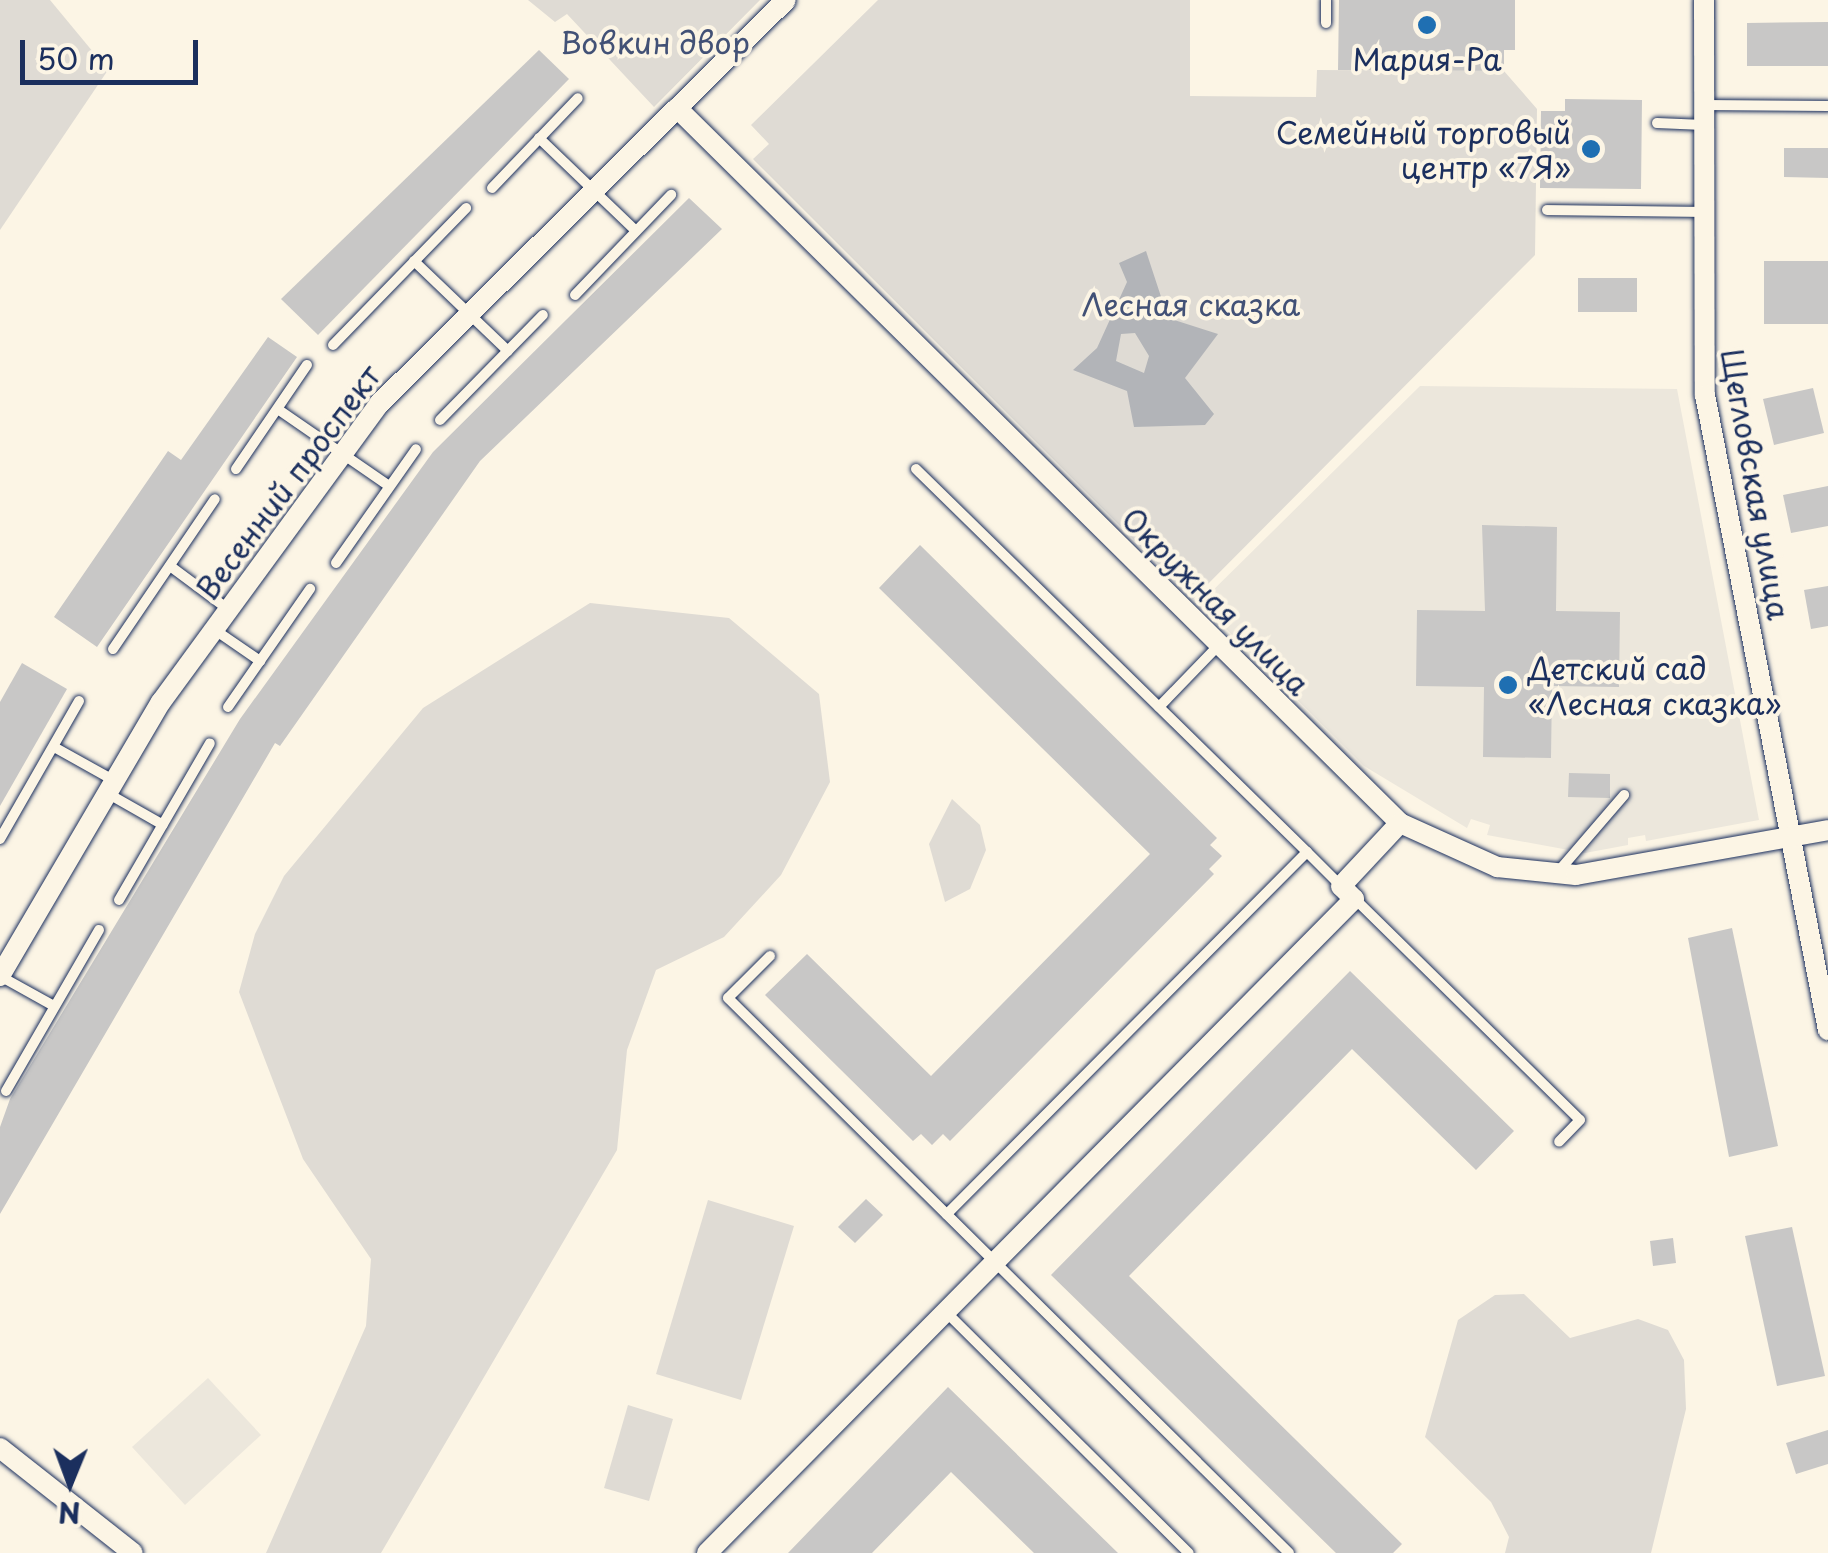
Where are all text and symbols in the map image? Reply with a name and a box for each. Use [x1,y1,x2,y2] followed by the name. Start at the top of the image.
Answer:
[1416,14,1438,36] marker: Мария-Ра
[25,20,202,82] scale bar
[560,24,750,60] park label: Вовкин двор
[37,35,115,80] text: 50 m
[1352,41,1502,77] place label: Мария-Ра
[1275,114,1571,184] place label: Семейный торговый центр «7Я»
[1580,138,1602,160] marker: Семейный торговый центр «7Я»
[1082,286,1300,322] park label: Лесная сказка
[1714,345,1798,623] street label: Щегловская улица
[188,358,388,606] street label: Весенний проспект
[1114,499,1318,703] street label: Окружная улица
[1528,650,1781,720] place label: Детский сад «Лесная сказка»
[1497,674,1519,696] marker: Детский сад «Лесная сказка»
[20,1433,120,1533] north arrow
[58,1492,81,1535] text: N

